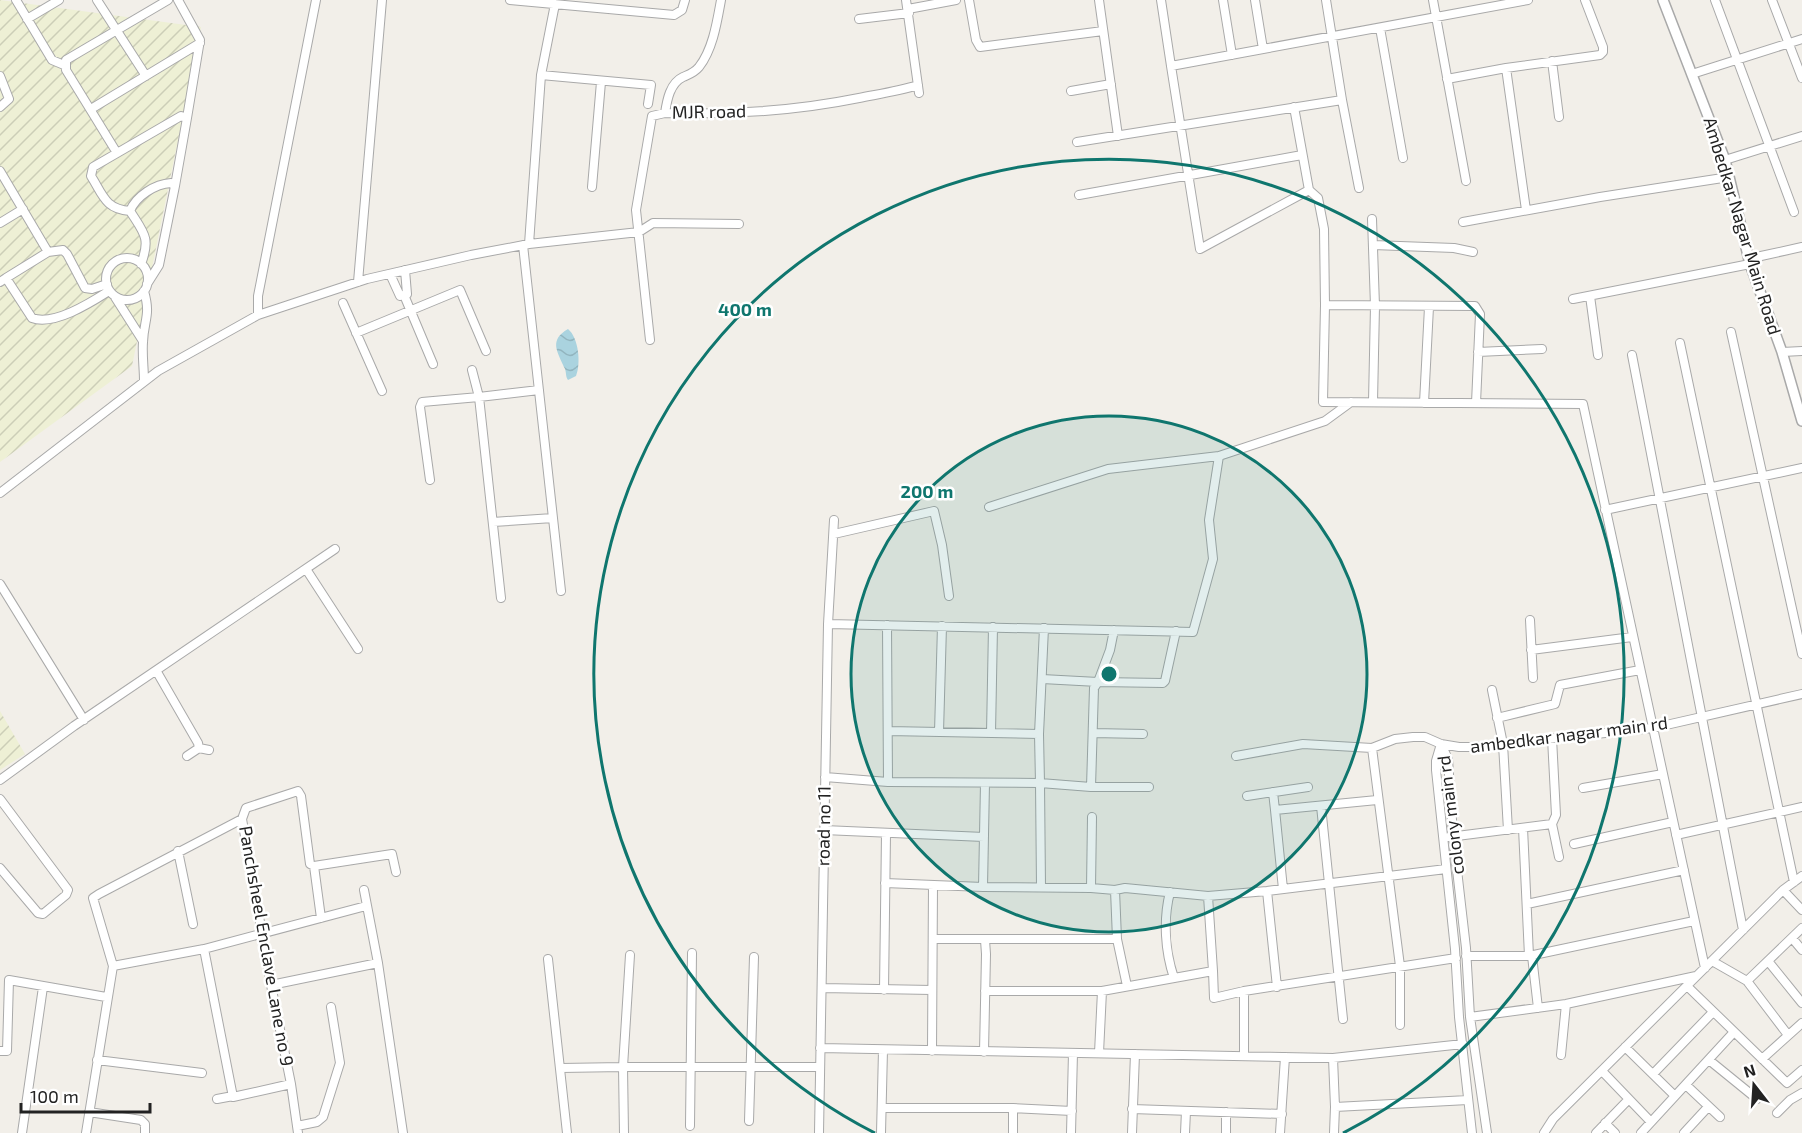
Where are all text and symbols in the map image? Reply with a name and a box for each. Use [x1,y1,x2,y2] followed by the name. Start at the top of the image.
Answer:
[672,99,746,123] street label: MJR road
[1699,114,1787,337] street label: Ambedkar Nagar Main Road
[718,298,772,320] text: 400 m
[901,480,953,502] text: 200 m
[1099,664,1119,684] centre of rings
[1469,711,1669,757] street label: ambedkar nagar main rd
[1432,754,1468,876] street label: colony main rd
[811,786,835,866] street label: road no 11
[235,824,299,1068] street label: Panchsheel Enclave Lane no 9
[1724,1055,1784,1115] north arrow
[1741,1059,1758,1081] text: N
[21,1076,150,1114] scale bar
[30,1085,79,1107] text: 100 m

